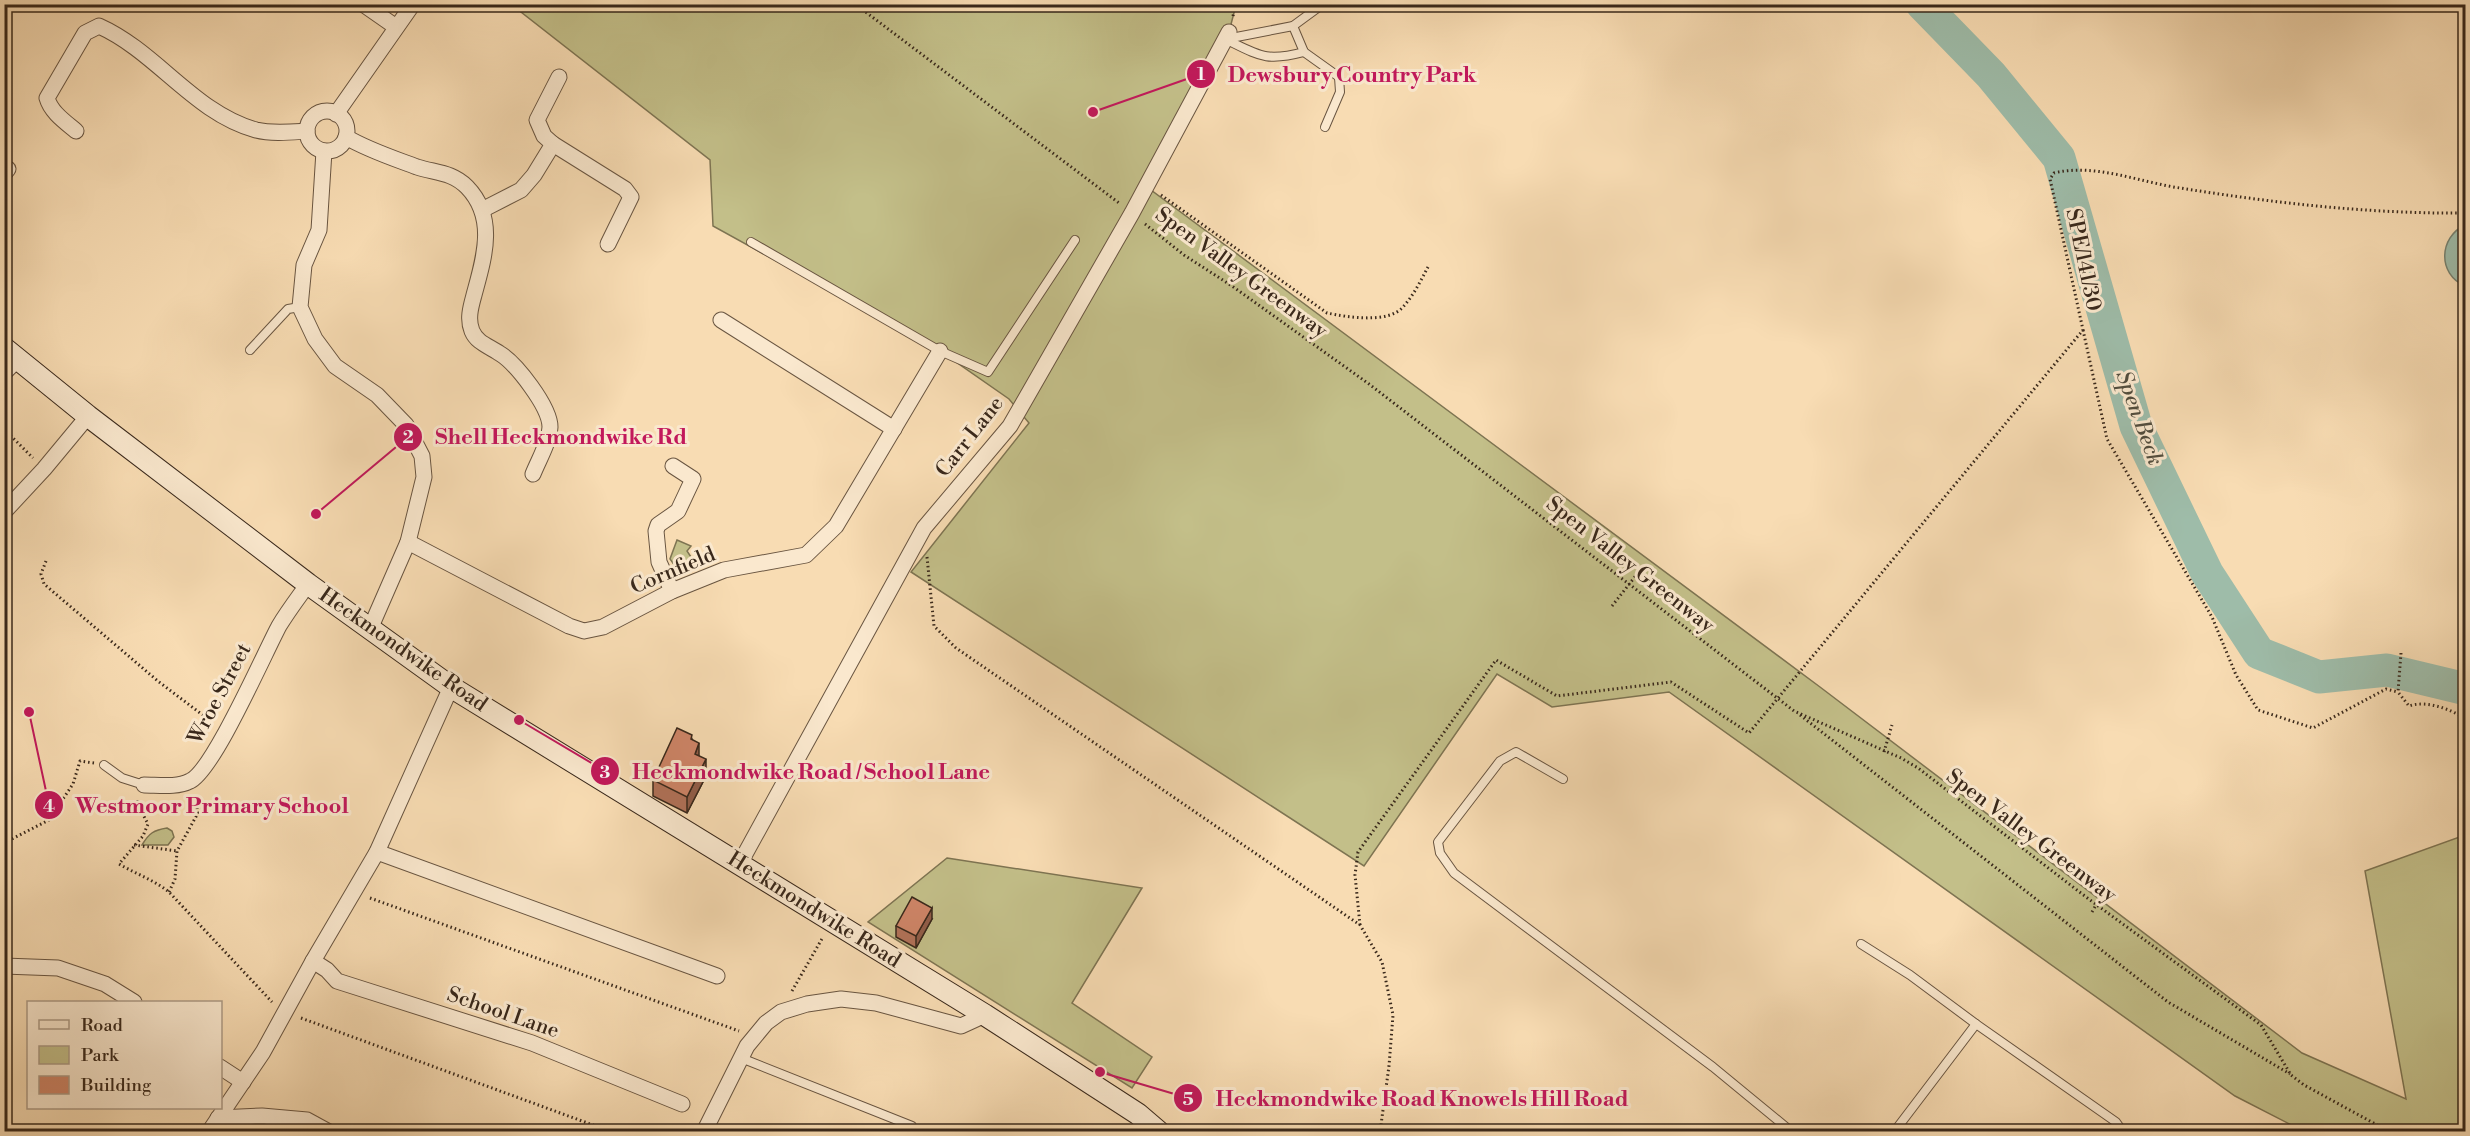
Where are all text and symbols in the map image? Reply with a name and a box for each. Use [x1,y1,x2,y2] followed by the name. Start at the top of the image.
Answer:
[1186,54,1488,94] callout: Dewsbury Country Park
[1228,62,1477,89] text: Dewsbury Country Park
[1197,63,1206,86] text: 1
[1150,202,1333,345] street label: Spen Valley Greenway
[2059,206,2107,314] street label: SPE/141/30
[2109,367,2169,469] water label: Spen Beck
[930,391,1010,483] street label: Carr Lane
[393,417,699,457] callout: Shell Heckmondwike Rd
[435,424,687,451] text: Shell Heckmondwike Rd
[402,426,414,449] text: 2
[1541,491,1720,639] street label: Spen Valley Greenway
[627,541,719,601] street label: Cornfield
[314,582,492,718] street label: Heckmondwike Road
[182,638,258,750] street label: Wroe Street
[590,751,1002,791] callout: Heckmondwike Road / School Lane
[632,759,990,786] text: Heckmondwike Road / School Lane
[600,761,611,784] text: 3
[1941,764,2122,909] street label: Spen Valley Greenway
[34,785,361,825] callout: Westmoor Primary School
[74,793,349,820] text: Westmoor Primary School
[43,795,55,818] text: 4
[722,846,906,974] street label: Heckmondwike Road
[444,982,562,1044] street label: School Lane
[27,1001,222,1109] legend
[81,1014,124,1037] text: Road
[81,1044,120,1067] text: Park
[80,1074,152,1097] text: Building
[1173,1078,1640,1118] callout: Heckmondwike Road Knowels Hill Road
[1215,1086,1629,1113] text: Heckmondwike Road Knowels Hill Road
[1182,1088,1194,1111] text: 5

